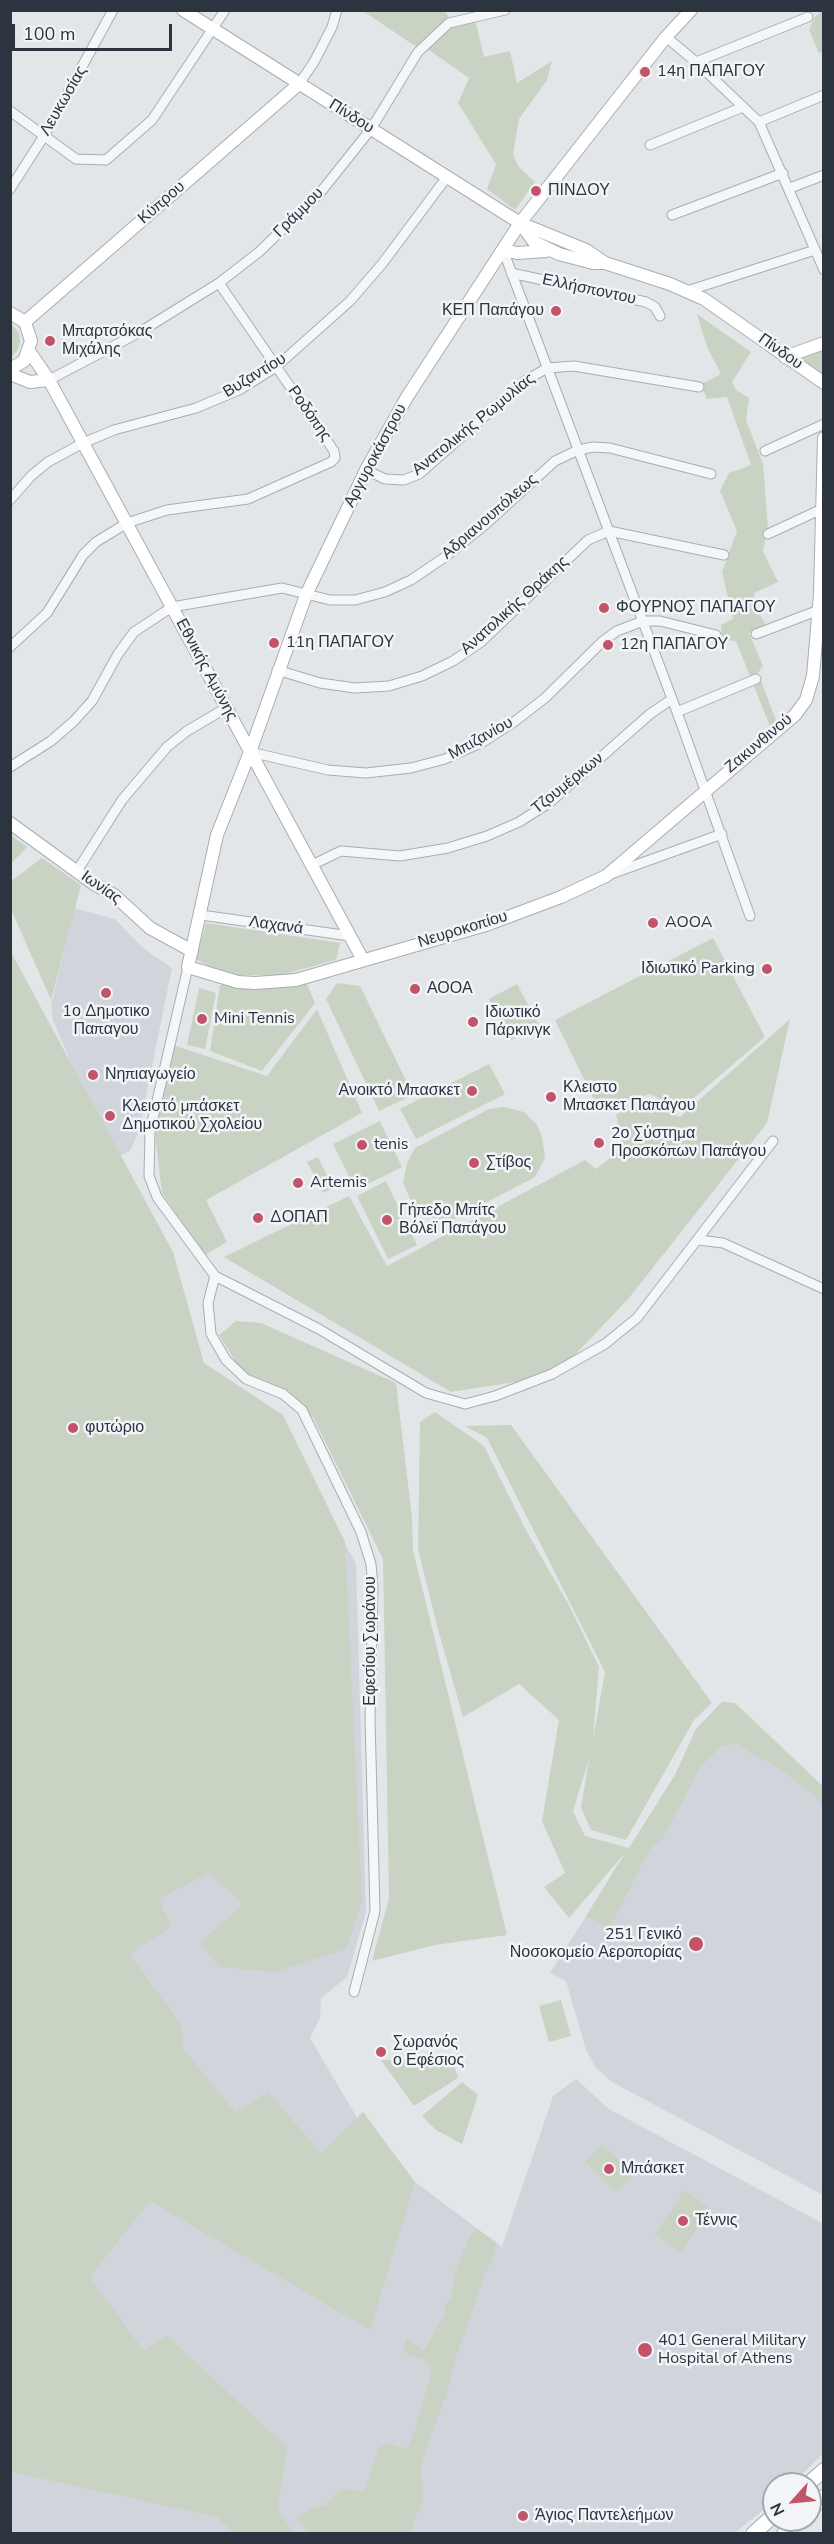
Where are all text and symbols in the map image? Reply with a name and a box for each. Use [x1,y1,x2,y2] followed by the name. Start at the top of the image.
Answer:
[15,12,176,50] scale bar
[23,22,75,46] text: 100 m
[657,62,765,82] place label: 14η ΠΑΠΑΓΟΥ
[36,63,92,139] street label: Λευκωσίας
[638,65,652,79] marker: 14η ΠΑΠΑΓΟΥ
[325,96,377,138] street label: Πίνδου
[135,178,189,228] street label: Κύπρου
[548,181,610,201] place label: ΠΙΝΔΟΥ
[270,184,328,242] street label: Γράμμου
[529,184,543,198] marker: ΠΙΝΔΟΥ
[540,271,638,309] street label: Ελλήσποντου
[442,301,544,321] place label: ΚΕΠ Παπάγου
[549,304,563,318] marker: ΚΕΠ Παπάγου
[62,322,152,360] place label: Μπαρτσόκας Μιχάλης
[754,330,806,374] street label: Πίνδου
[43,334,57,348] marker: Μπαρτσόκας Μιχάλης
[220,350,290,402] street label: Βυζαντίου
[409,370,539,480] street label: Ανατολικής Ρωμυλίας
[283,383,335,445] street label: Ροδόπης
[341,401,411,511] street label: Αργυροκάστρου
[438,470,542,564] street label: Αδριανουπόλεως
[457,553,573,659] street label: Ανατολικής Θράκης
[616,598,776,618] place label: ΦΟΥΡΝΟΣ ΠΑΠΑΓΟΥ
[597,601,611,615] marker: ΦΟΥΡΝΟΣ ΠΑΠΑΓΟΥ
[171,616,241,724] street label: Εθνικής Αμύνης
[286,633,394,653] place label: 11η ΠΑΠΑΓΟΥ
[620,635,728,655] place label: 12η ΠΑΠΑΓΟΥ
[267,636,281,650] marker: 11η ΠΑΠΑΓΟΥ
[601,638,615,652] marker: 12η ΠΑΠΑΓΟΥ
[721,710,797,778] street label: Ζακυνθινού
[445,713,517,765] street label: Μπιζανίου
[528,749,608,819] street label: Τζουμέρκων
[77,867,125,909] street label: Ιωνίας
[416,907,510,953] street label: Νευροκοπίου
[248,913,304,939] street label: Λαχανά
[665,913,712,933] place label: AOOA
[646,916,660,930] marker: AOOA
[641,959,755,979] place label: Ιδιωτικό Parking
[760,962,774,976] marker: Ιδιωτικό Parking
[427,979,473,999] place label: ΑΟΟΑ
[408,982,422,996] marker: ΑΟΟΑ
[99,986,113,1000] marker: 1ο Δημοτικο Παπαγου
[62,1002,150,1040] place label: 1ο Δημοτικο Παπαγου
[485,1003,550,1041] place label: Ιδιωτικό Πάρκινγκ
[214,1009,295,1029] place label: Mini Tennis
[195,1012,209,1026] marker: Mini Tennis
[466,1015,480,1029] marker: Ιδιωτικό Πάρκινγκ
[105,1065,196,1085] place label: Νηπιαγωγείο
[86,1068,100,1082] marker: Νηπιαγωγείο
[563,1078,696,1116] place label: Κλειστο Μπασκετ Παπάγου
[339,1081,460,1101] place label: Ανοικτό Μπασκετ
[465,1084,479,1098] marker: Ανοικτό Μπασκετ
[544,1090,558,1104] marker: Κλειστο Μπασκετ Παπάγου
[122,1097,262,1135] place label: Κλειστό μπάσκετ Δημοτικού Σχολείου
[103,1109,117,1123] marker: Κλειστό μπάσκετ Δημοτικού Σχολείου
[611,1124,766,1162] place label: 2ο Σύστημα Προσκόπων Παπάγου
[374,1135,409,1155] place label: tenis
[592,1136,606,1150] marker: 2ο Σύστημα Προσκόπων Παπάγου
[355,1138,369,1152] marker: tenis
[486,1153,531,1173] place label: Στίβος
[467,1156,481,1170] marker: Στίβος
[310,1173,367,1193] place label: Artemis
[291,1176,305,1190] marker: Artemis
[399,1201,506,1239] place label: Γήπεδο Μπίτς Βόλεϊ Παπάγου
[270,1208,328,1228] place label: ΔΟΠΑΠ
[251,1211,265,1225] marker: ΔΟΠΑΠ
[380,1213,394,1227] marker: Γήπεδο Μπίτς Βόλεϊ Παπάγου
[85,1418,144,1438] place label: φυτώριο
[66,1421,80,1435] marker: φυτώριο
[361,1576,381,1706] street label: Εφεσίου Σωράνου
[510,1925,682,1963] place label: 251 Γενικό Νοσοκομείο Αεροπορίας
[687,1935,705,1953] marker: 251 Γενικό Νοσοκομείο Αεροπορίας
[393,2033,464,2071] place label: Σωρανός ο Εφέσιος
[374,2045,388,2059] marker: Σωρανός ο Εφέσιος
[621,2159,684,2179] place label: Μπάσκετ
[602,2162,616,2176] marker: Μπάσκετ
[695,2211,737,2231] place label: Τέννις
[676,2214,690,2228] marker: Τέννις
[658,2331,806,2369] place label: 401 General Military Hospital of Athens
[636,2341,654,2359] marker: 401 General Military Hospital of Athens
[762,2472,822,2532] north arrow
[765,2499,790,2520] text: N
[535,2506,673,2526] place label: Άγιος Παντελεήμων
[516,2509,530,2523] marker: Άγιος Παντελεήμων

